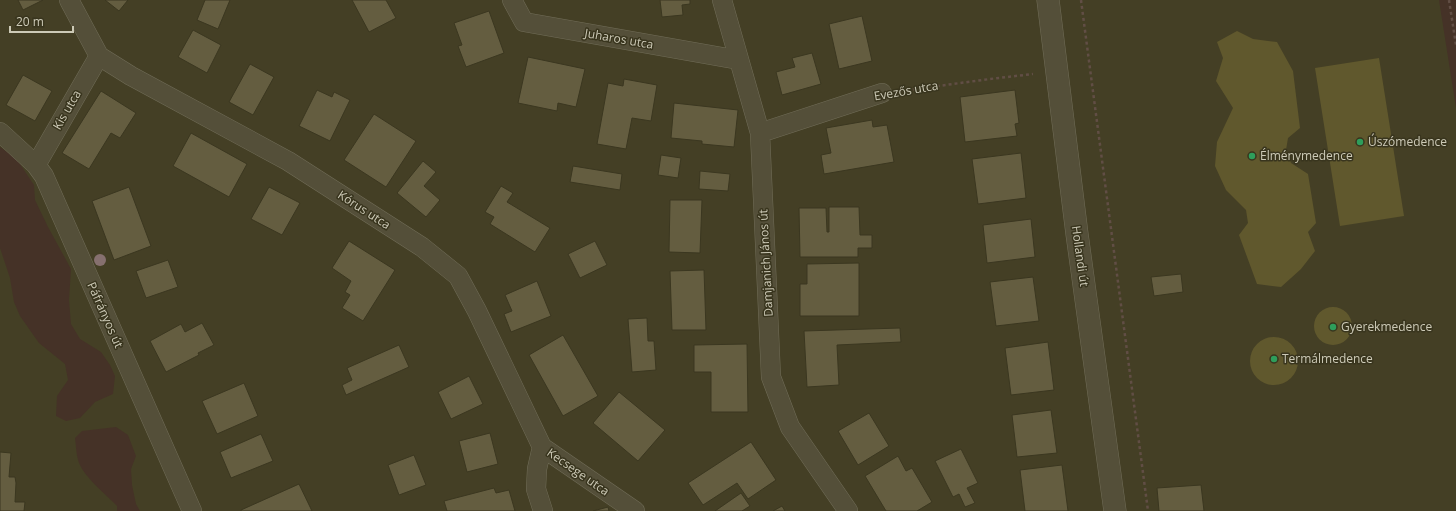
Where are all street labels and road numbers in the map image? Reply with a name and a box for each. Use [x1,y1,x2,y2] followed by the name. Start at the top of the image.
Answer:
[582,24,655,53] street label: Juharos utca
[872,76,939,105] street label: Evezős utca
[48,87,85,133] street label: Kis utca
[335,186,394,233] street label: Kórus utca
[754,209,777,317] street label: Damjanich János út
[1068,224,1093,287] street label: Hollandi út
[83,279,128,350] street label: Páfrányos út
[544,444,613,499] street label: Kecsege utca

